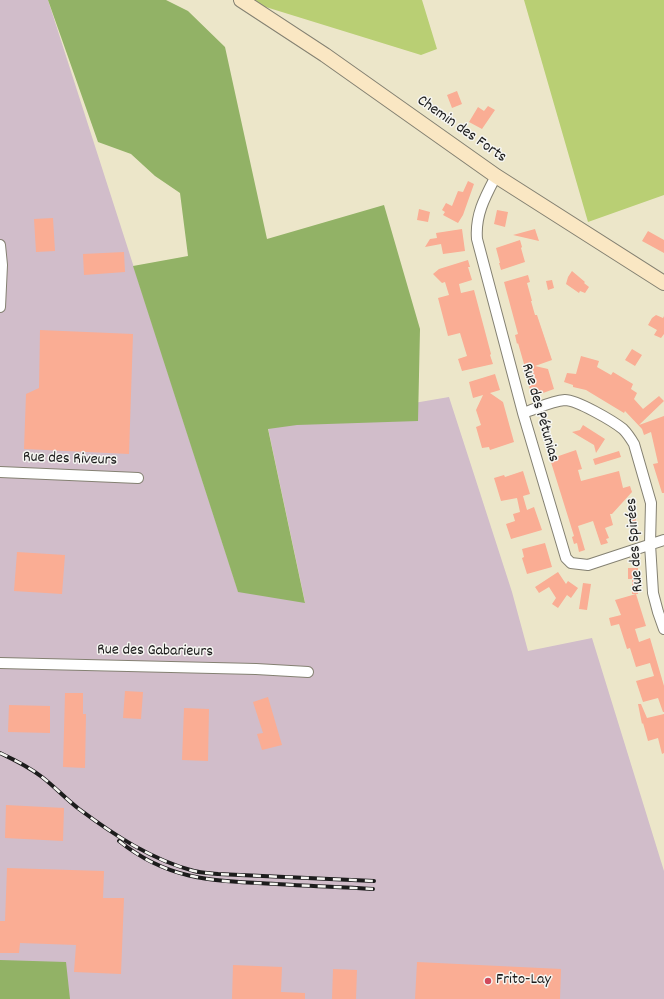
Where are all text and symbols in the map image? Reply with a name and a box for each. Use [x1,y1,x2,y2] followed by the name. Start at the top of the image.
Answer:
[412,92,510,168] street label: Chemin des Forts
[516,361,562,465] street label: Rue des Pétunias
[23,449,117,471] street label: Rue des Riveurs
[623,497,649,593] street label: Rue des Spirées
[97,641,213,663] street label: Rue des Gabarieurs
[496,971,551,991] place label: Frito-Lay
[483,976,493,986] marker: Frito-Lay

